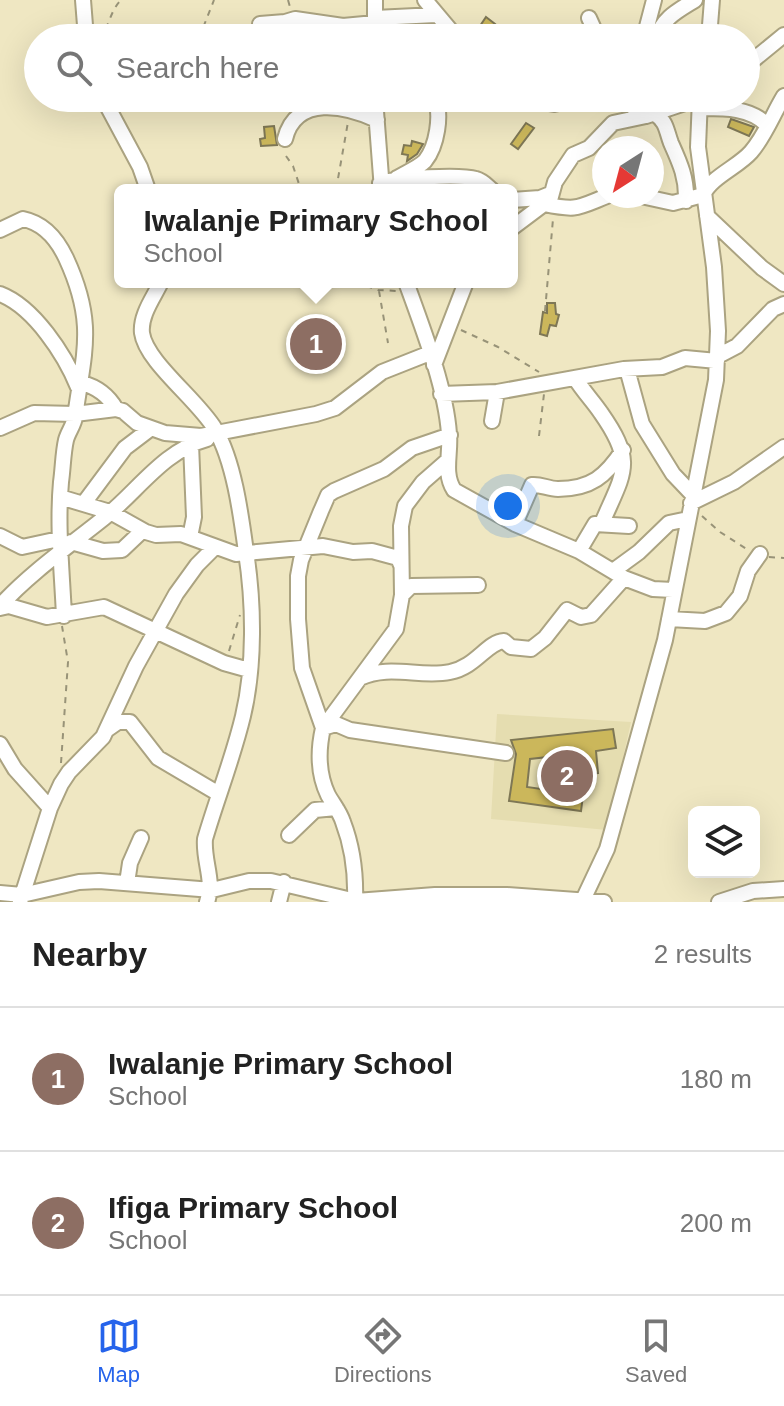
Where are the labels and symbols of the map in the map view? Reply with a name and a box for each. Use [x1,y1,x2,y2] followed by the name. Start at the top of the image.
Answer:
[592,136,664,208] north arrow
[290,314,342,374] pin: 1
[488,486,528,526] your location
[541,746,593,806] pin: 2

